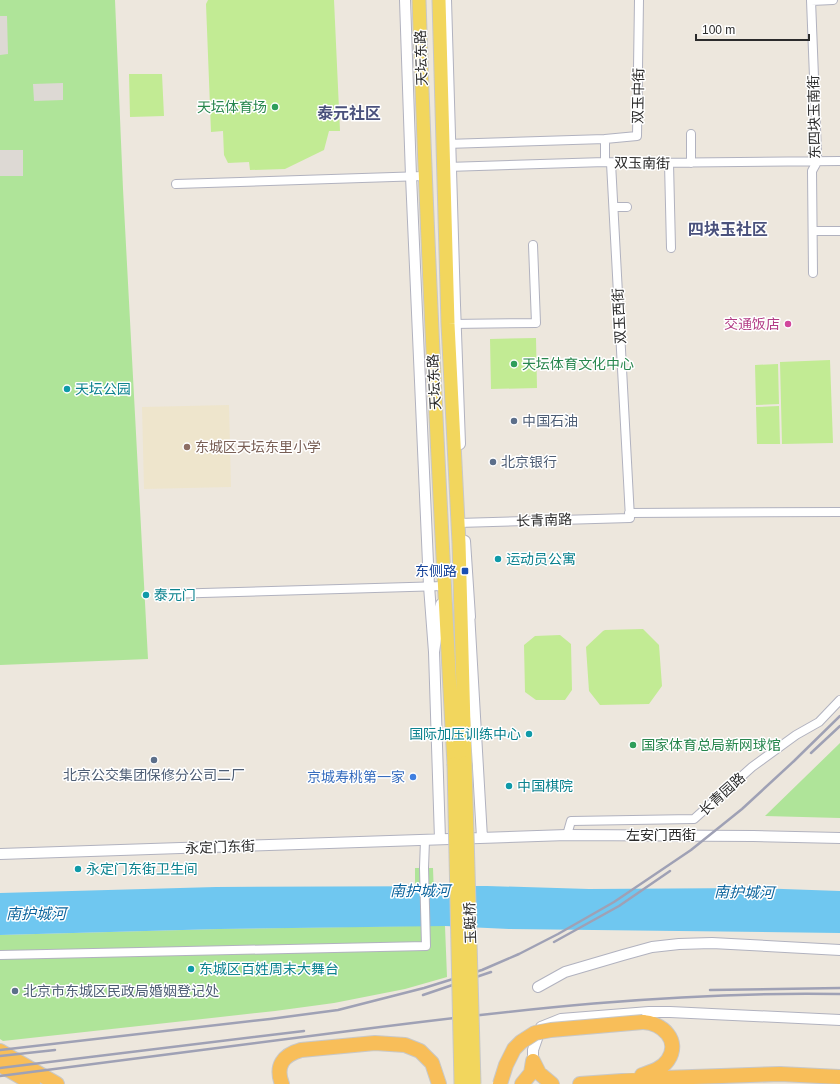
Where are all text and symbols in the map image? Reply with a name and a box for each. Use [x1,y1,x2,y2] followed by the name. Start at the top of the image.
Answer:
[696,16,809,42] scale bar
[702,23,735,37] text: 100 m
[412,30,430,86] street label: 天坛东路
[630,68,646,124] street label: 双玉中街
[805,75,823,159] street label: 东四块玉南街
[197,99,267,115] place label: 天坛体育场
[270,102,280,112] marker: 天坛体育场
[317,104,381,122] district label: 泰元社区
[614,155,670,171] street label: 双玉南街
[688,220,768,238] district label: 四块玉社区
[610,288,628,344] street label: 双玉西街
[724,316,780,332] place label: 交通饭店
[783,319,793,329] marker: 交通饭店
[425,354,443,410] street label: 天坛东路
[522,356,634,372] place label: 天坛体育文化中心
[509,359,519,369] marker: 天坛体育文化中心
[75,381,131,397] place label: 天坛公园
[62,384,72,394] marker: 天坛公园
[522,413,578,429] place label: 中国石油
[509,416,519,426] marker: 中国石油
[195,439,321,455] place label: 东城区天坛东里小学
[182,442,192,452] marker: 东城区天坛东里小学
[501,454,557,470] place label: 北京银行
[488,457,498,467] marker: 北京银行
[516,511,572,529] street label: 长青南路
[506,551,576,567] place label: 运动员公寓
[493,554,503,564] marker: 运动员公寓
[415,563,457,579] place label: 东侧路
[460,566,470,576] marker: 东侧路
[154,587,196,603] place label: 泰元门
[141,590,151,600] marker: 泰元门
[409,726,521,742] place label: 国际加压训练中心
[524,729,534,739] marker: 国际加压训练中心
[641,737,781,753] place label: 国家体育总局新网球馆
[628,740,638,750] marker: 国家体育总局新网球馆
[149,755,159,765] marker: 北京公交集团保修分公司二厂
[63,767,245,783] place label: 北京公交集团保修分公司二厂
[307,769,405,785] place label: 京城寿桃第一家
[696,769,748,819] street label: 长青园路
[408,772,418,782] marker: 京城寿桃第一家
[517,778,573,794] place label: 中国棋院
[504,781,514,791] marker: 中国棋院
[626,827,696,843] street label: 左安门西街
[185,838,255,856] street label: 永定门东街
[86,861,198,877] place label: 永定门东街卫生间
[73,864,83,874] marker: 永定门东街卫生间
[390,882,453,899] water label: 南护城河
[714,883,777,901] water label: 南护城河
[461,902,479,944] street label: 玉蜓桥
[6,905,69,922] water label: 南护城河
[199,961,339,977] place label: 东城区百姓周末大舞台
[186,964,196,974] marker: 东城区百姓周末大舞台
[23,983,219,999] place label: 北京市东城区民政局婚姻登记处
[10,986,20,996] marker: 北京市东城区民政局婚姻登记处

